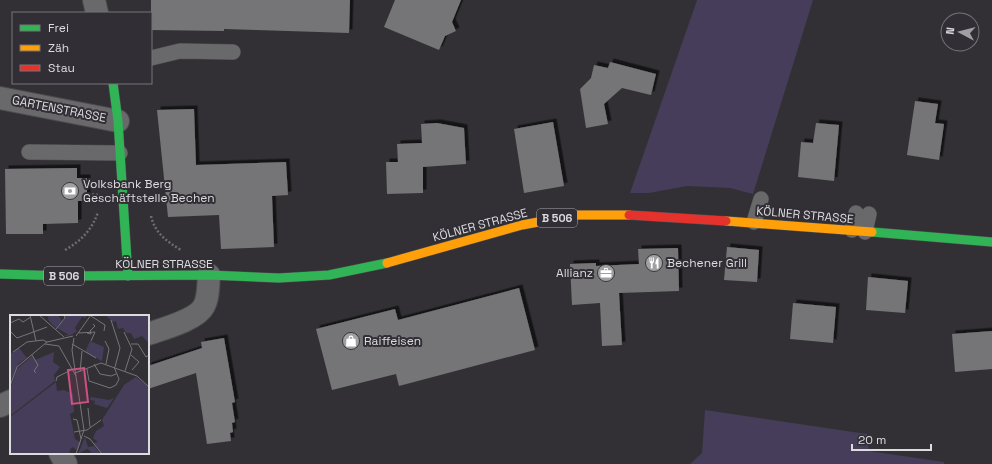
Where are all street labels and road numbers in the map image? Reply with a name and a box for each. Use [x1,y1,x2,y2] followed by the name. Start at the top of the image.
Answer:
[11,92,108,126] street label: GARTENSTRASSE
[756,203,855,227] street label: KÖLNER STRASSE
[431,205,529,245] street label: KÖLNER STRASSE
[537,209,577,227] road number: B 506
[115,256,213,272] street label: KÖLNER STRASSE
[44,267,84,285] road number: B 506

